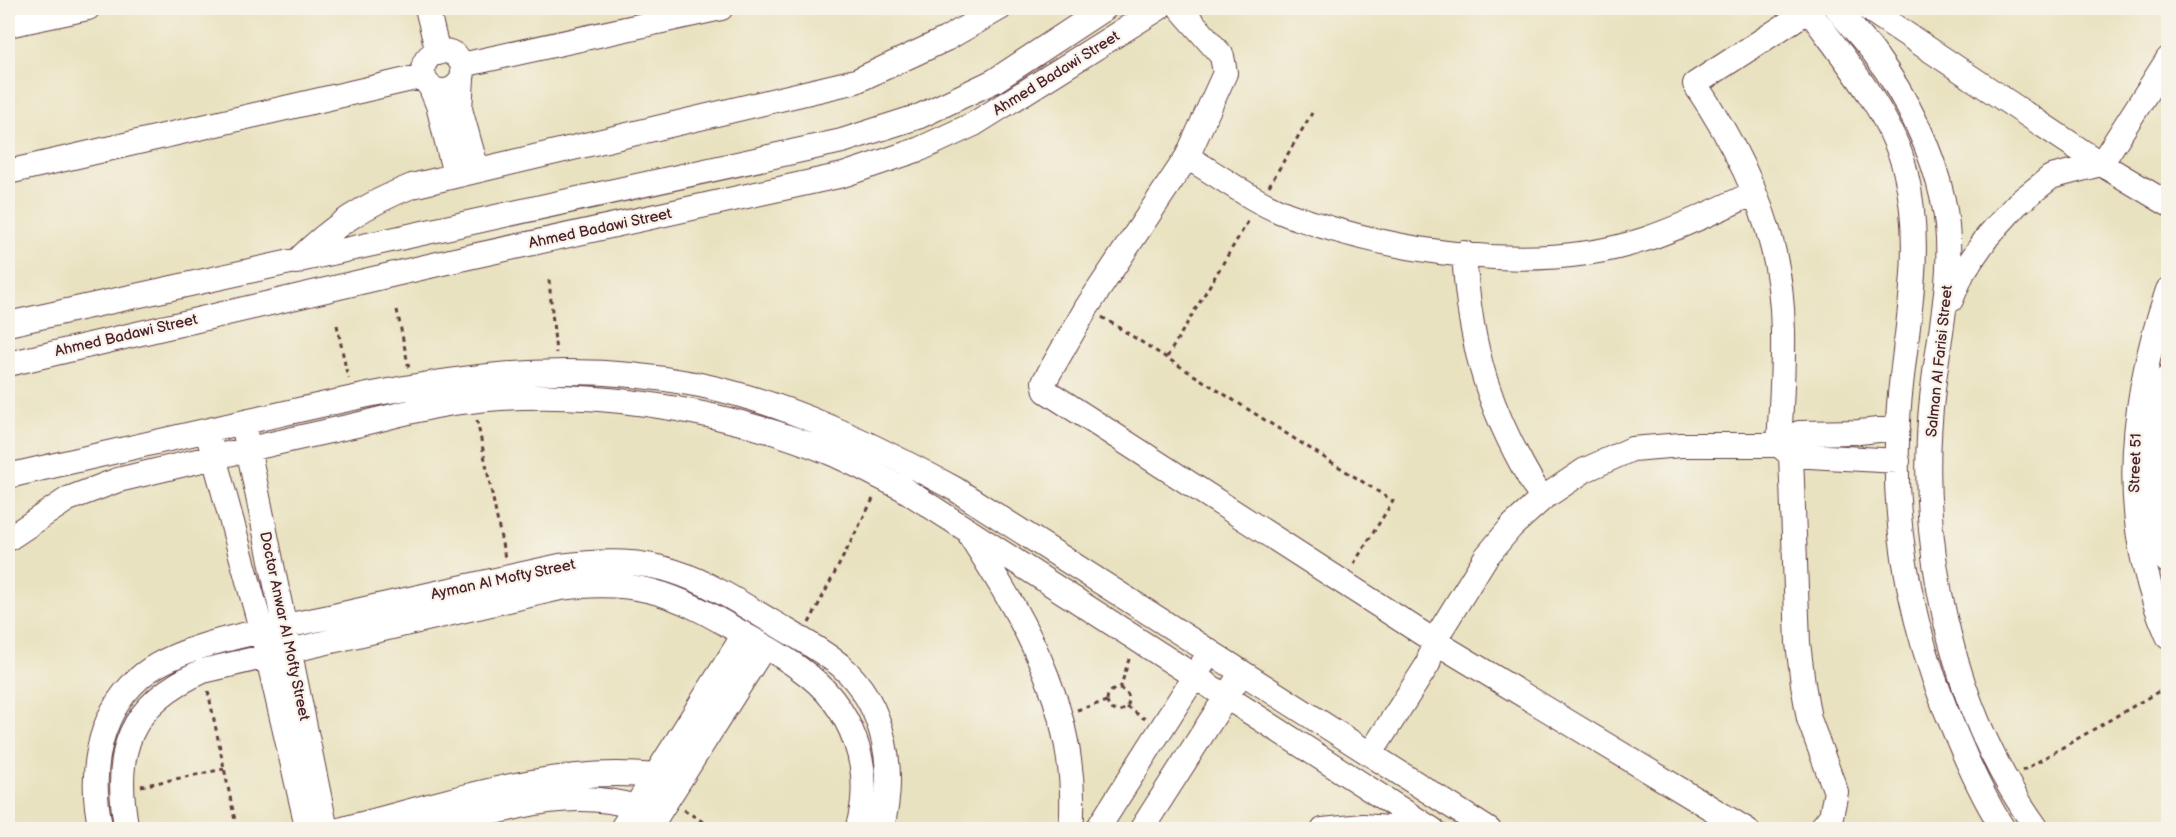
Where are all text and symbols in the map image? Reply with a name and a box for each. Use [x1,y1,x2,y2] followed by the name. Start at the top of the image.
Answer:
[989,27,1123,120] street label: Ahmed Badawi Street
[527,204,674,253] street label: Ahmed Badawi Street
[1922,284,1957,438] street label: Salman Al Farisi Street
[53,310,200,361] street label: Ahmed Badawi Street
[2125,433,2146,493] street label: Street 51
[255,530,314,723] street label: Doctor Anwar Al Mofty Street
[429,555,577,604] street label: Ayman Al Mofty Street

